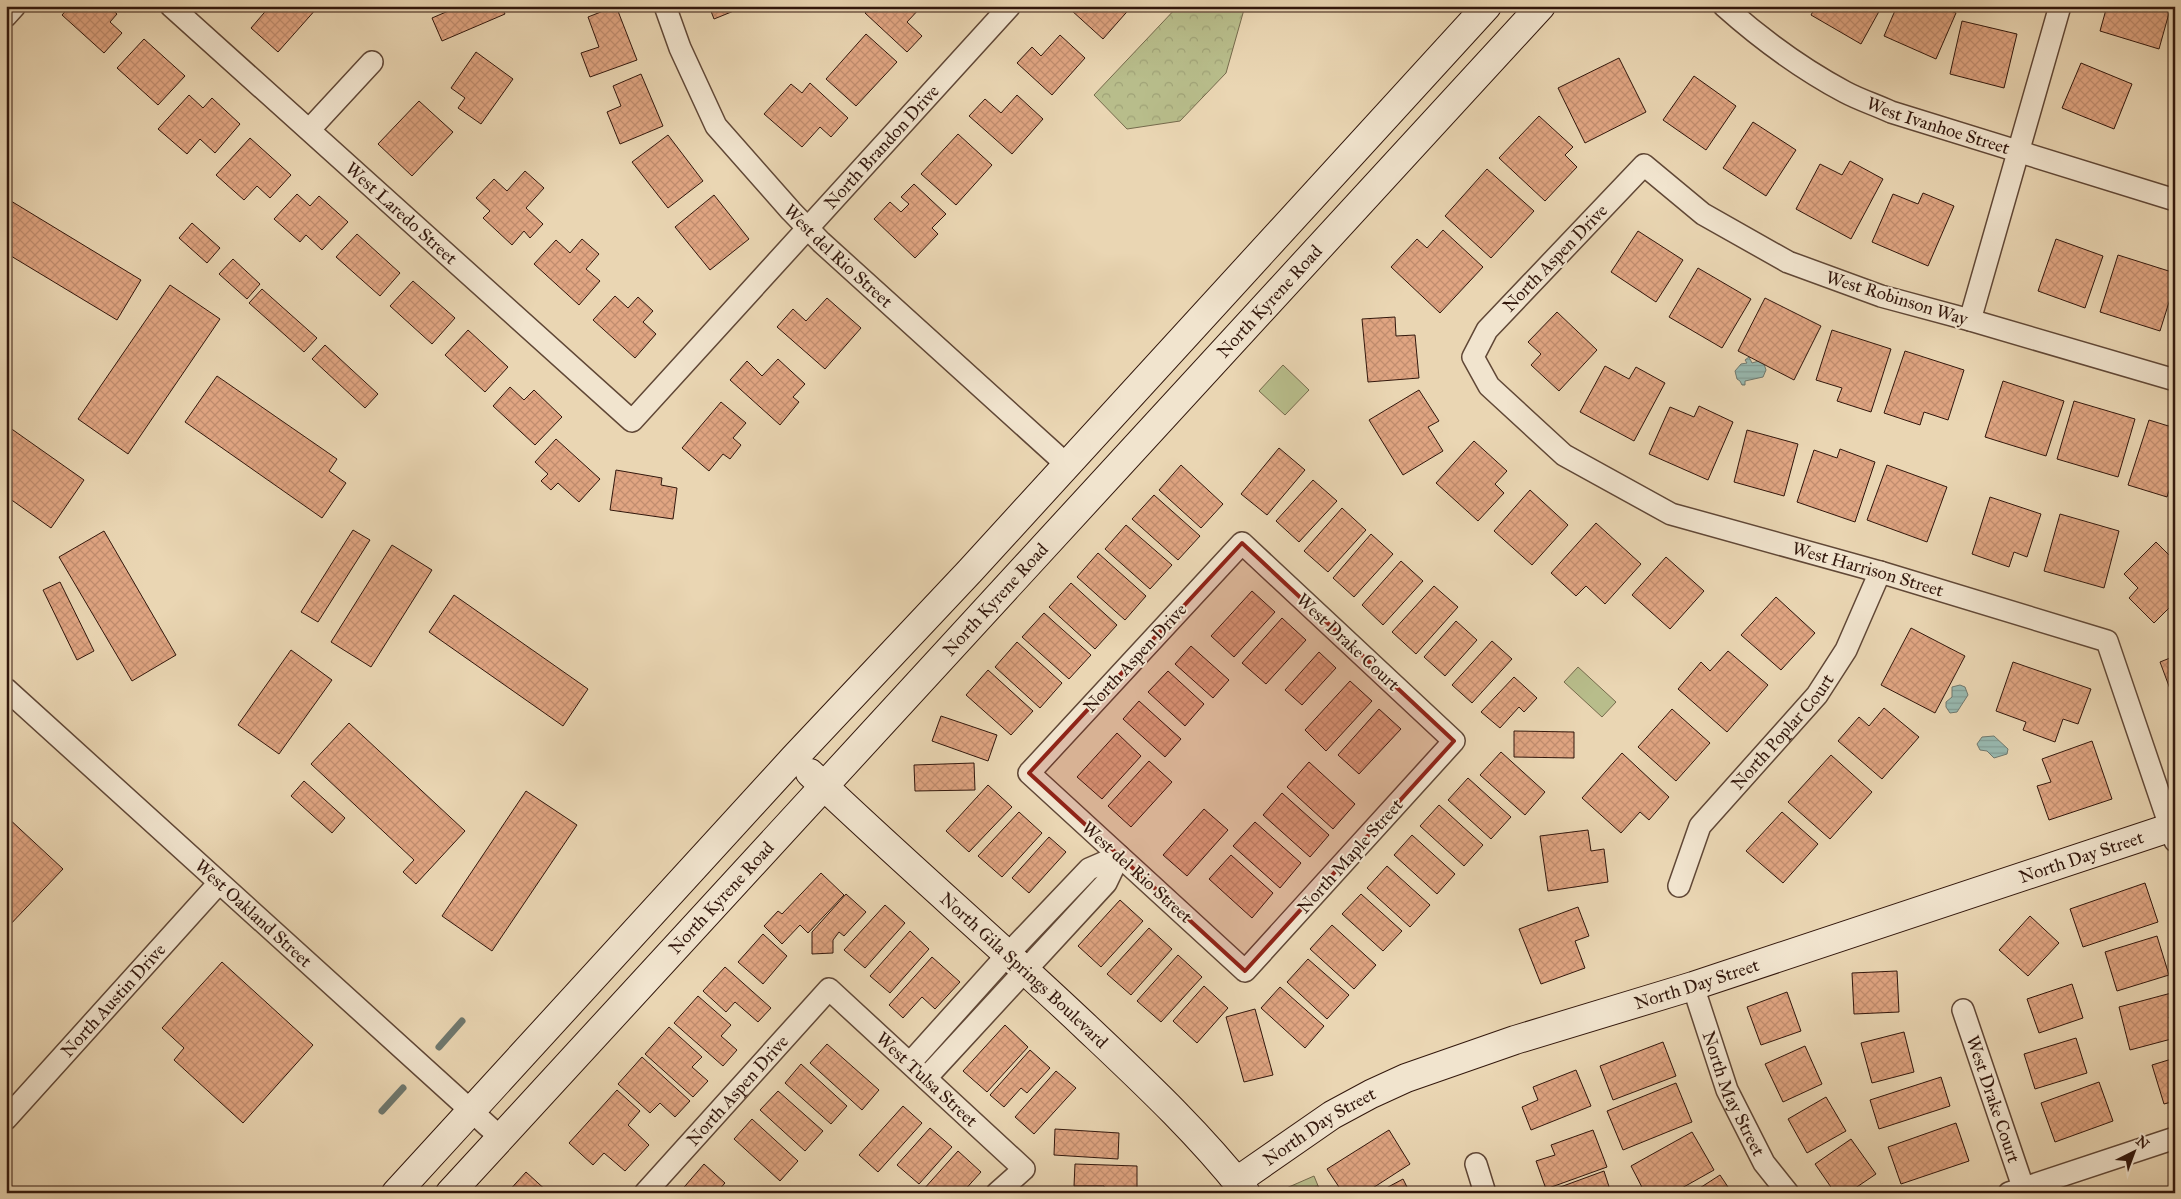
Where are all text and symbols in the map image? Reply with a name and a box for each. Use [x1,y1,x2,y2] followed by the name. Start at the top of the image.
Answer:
[819,80,944,214] street label: North Brandon Drive
[1863,92,2013,159] street label: West Ivanhoe Street
[341,157,462,270] street label: West Laredo Street
[779,199,898,313] street label: West del Rio Street
[1498,199,1612,317] street label: North Aspen Drive
[1212,240,1327,362] street label: North Kyrene Road
[1823,266,1971,330] street label: West Robinson Way
[1790,537,1947,602] street label: West Harrison Street
[938,539,1053,661] street label: North Kyrene Road
[1292,589,1405,696] street label: West Drake Court
[1079,599,1191,717] street label: North Aspen Drive
[1727,669,1839,794] street label: North Poplar Court
[1293,794,1408,918] street label: North Maple Street
[1077,817,1197,928] street label: West del Rio Street
[2016,826,2147,888] street label: North Day Street
[664,837,779,959] street label: North Kyrene Road
[190,855,317,972] street label: West Oakland Street
[936,888,1113,1053] street label: North Gila Springs Boulevard
[56,939,170,1062] street label: North Austin Drive
[1632,954,1763,1014] street label: North Day Street
[872,1027,983,1132] street label: West Tulsa Street
[1697,1028,1770,1160] street label: North May Street
[682,1031,793,1150] street label: North Aspen Drive
[1961,1032,2025,1166] street label: West Drake Court
[1259,1082,1380,1171] street label: North Day Street
[2108,1126,2158,1176] north arrow
[2132,1132,2153,1153] text: N

